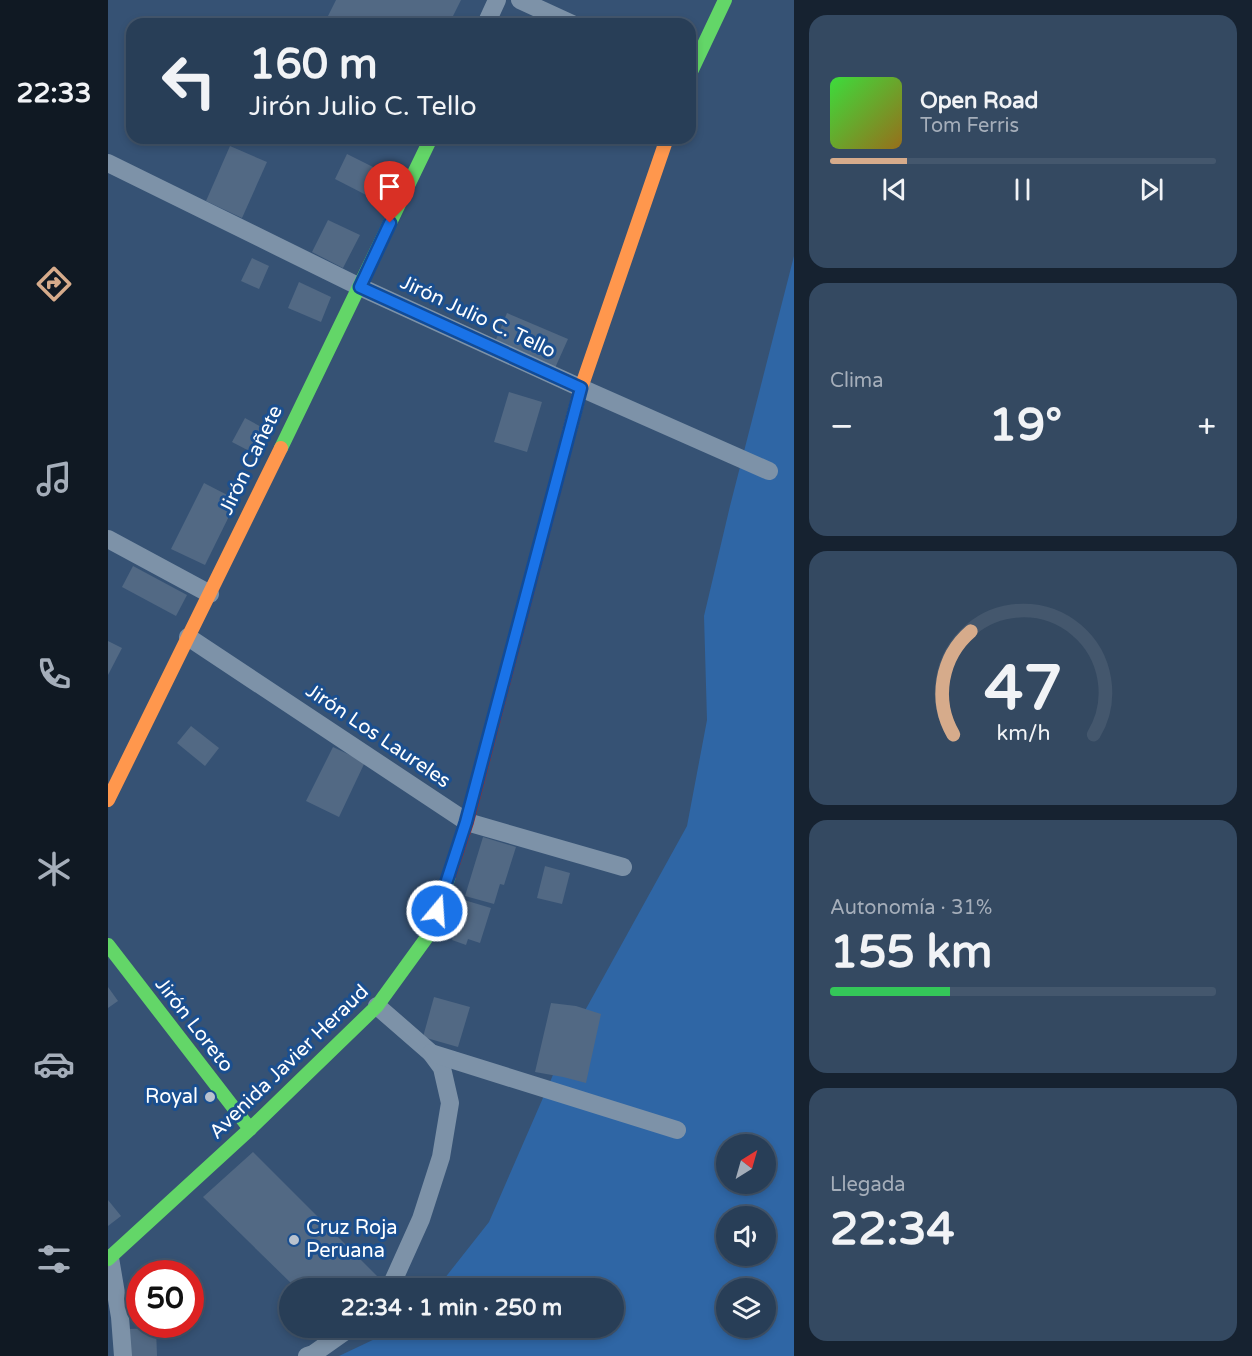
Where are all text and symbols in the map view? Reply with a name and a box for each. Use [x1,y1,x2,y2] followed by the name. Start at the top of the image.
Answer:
[249,39,378,90] text: 160 m
[150,42,228,120] icon: left
[17,77,91,110] text: 22:33
[920,88,1038,114] text: Open Road
[249,90,477,123] text: Jirón Julio C. Tello
[920,114,1019,138] text: Tom Ferris
[364,161,415,223] pin
[373,170,406,203] icon: arrive
[878,173,911,206] icon: previous
[1006,173,1039,206] icon: pause
[1135,173,1168,206] icon: next
[33,263,75,305] icon: directions
[396,270,560,364] street label: Jirón Julio C. Tello
[830,369,883,393] text: Clima
[989,399,1062,453] text: 19°
[214,401,288,519] street label: Jirón Cañete
[830,407,854,446] text: −
[1197,407,1216,446] text: +
[33,458,75,500] icon: music
[984,652,1062,727] text: 47
[33,653,75,695] icon: phone
[301,679,455,793] street label: Jirón Los Laureles
[996,720,1050,746] text: km/h
[33,848,75,890] icon: climate
[405,879,469,943] position arrow
[830,896,992,920] text: Autonomía · 31%
[830,926,992,980] text: 155 km
[150,973,238,1077] street label: Jirón Loreto
[204,980,374,1144] street label: Avenida Javier Heraud
[33,1043,75,1085] icon: car
[145,1085,198,1109] place label: Royal
[203,1090,217,1104] marker: Royal
[716,1134,776,1194] north arrow
[716,1134,776,1338] map controls
[830,1173,906,1197] text: Llegada
[830,1203,955,1257] text: 22:34
[716,1206,776,1266] button: sound
[306,1216,397,1263] place label: Cruz Roja Peruana
[287,1233,301,1247] marker: Cruz Roja Peruana
[33,1238,75,1280] icon: filters
[126,1260,204,1338] speed limit sign: 50
[716,1278,776,1338] button: layers
[341,1295,562,1321] text: 22:34 · 1 min · 250 m

